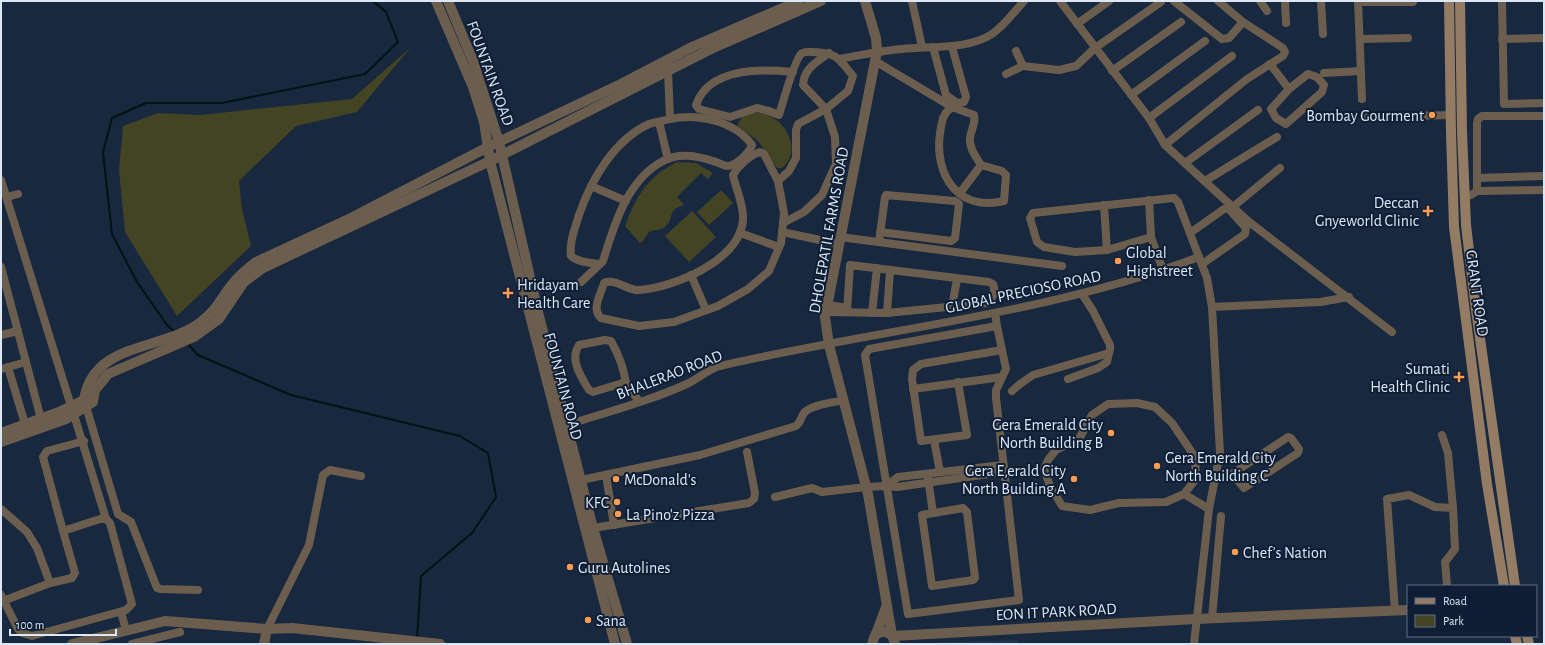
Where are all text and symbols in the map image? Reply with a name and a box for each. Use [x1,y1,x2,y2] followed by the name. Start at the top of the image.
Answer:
[464,19,516,128] street label: FOUNTAIN ROAD
[1306,108,1424,125] place label: Bombay Gourment
[1427,110,1437,120] marker: Bombay Gourment
[806,146,851,315] street label: DHOLEPATIL FARMS ROAD
[1315,195,1419,230] place label: Deccan Gnyeworld Clinic
[1422,205,1434,217] marker: Deccan Gnyeworld Clinic
[1126,245,1193,279] place label: Global Highstreet
[1463,249,1491,337] street label: GRANT ROAD
[1113,256,1123,266] marker: Global Highstreet
[944,268,1103,316] street label: GLOBAL PRECIOSO ROAD
[517,277,591,311] place label: Hridayam Health Care
[502,287,514,299] marker: Hridayam Health Care
[541,331,585,442] street label: FOUNTAIN ROAD
[614,347,725,402] street label: BHALERAO ROAD
[1370,361,1450,395] place label: Sumati Health Clinic
[1453,371,1465,383] marker: Sumati Health Clinic
[992,417,1103,451] place label: Gera Emerald City North Building B
[1106,428,1116,438] marker: Gera Emerald City North Building B
[1165,450,1276,484] place label: Gera Emerald City North Building C
[1152,461,1162,471] marker: Gera Emerald City North Building C
[962,463,1066,497] place label: Gera E,erald City North Building A
[624,472,697,488] place label: McDonald's
[611,474,621,484] marker: McDonald's
[1069,474,1079,484] marker: Gera E,erald City North Building A
[585,495,609,511] place label: KFC
[612,497,622,507] marker: KFC
[626,507,715,523] place label: La Pino'z Pizza
[613,509,623,519] marker: La Pino'z Pizza
[1243,545,1327,561] place label: Chef’s Nation
[1230,547,1240,557] marker: Chef’s Nation
[578,560,671,576] place label: Guru Autolines
[565,562,575,572] marker: Guru Autolines
[1407,585,1537,637] legend
[1443,595,1467,607] text: Road
[995,601,1117,623] street label: EON IT PARK ROAD
[10,611,116,637] scale bar
[596,613,626,629] place label: Sana
[583,615,593,625] marker: Sana
[1443,615,1464,627] text: Park
[16,619,44,631] text: 100 m

